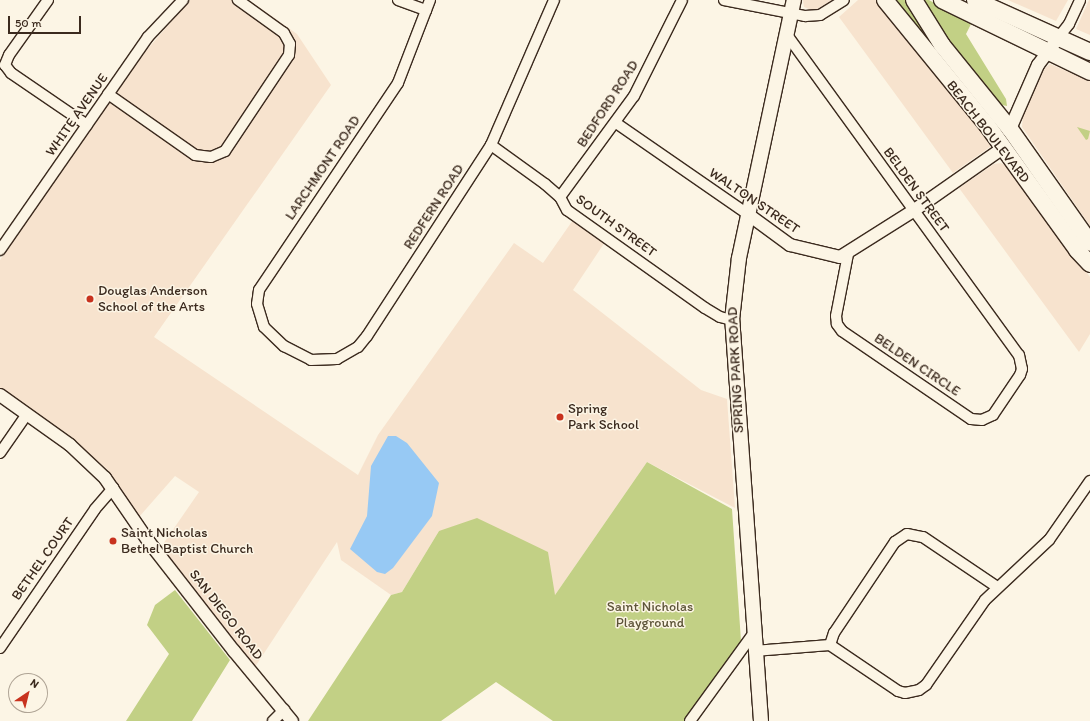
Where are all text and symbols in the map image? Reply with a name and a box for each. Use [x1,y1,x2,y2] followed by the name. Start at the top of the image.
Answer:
[10,8,83,34] scale bar
[15,16,41,30] text: 50 m
[574,58,642,150] street label: BEDFORD ROAD
[42,71,112,159] street label: WHITE AVENUE
[943,77,1033,187] street label: BEACH BOULEVARD
[282,113,364,223] street label: LARCHMONT ROAD
[879,144,953,236] street label: BELDEN STREET
[400,162,468,252] street label: REDFERN ROAD
[705,164,803,238] street label: WALTON STREET
[572,191,660,261] street label: SOUTH STREET
[98,283,207,316] place label: Douglas Anderson School of the Arts
[85,294,95,304] marker: Douglas Anderson School of the Arts
[724,307,748,433] street label: SPRING PARK ROAD
[871,330,963,400] street label: BELDEN CIRCLE
[568,401,639,434] place label: Spring Park School
[555,412,565,422] marker: Spring Park School
[8,514,78,604] street label: BETHEL COURT
[121,525,254,558] place label: Saint Nicholas Bethel Baptist Church
[108,536,118,546] marker: Saint Nicholas Bethel Baptist Church
[185,566,267,664] street label: SAN DIEGO ROAD
[607,599,693,632] park label: Saint Nicholas Playground
[8,673,48,713] north arrow
[28,676,41,691] text: N

